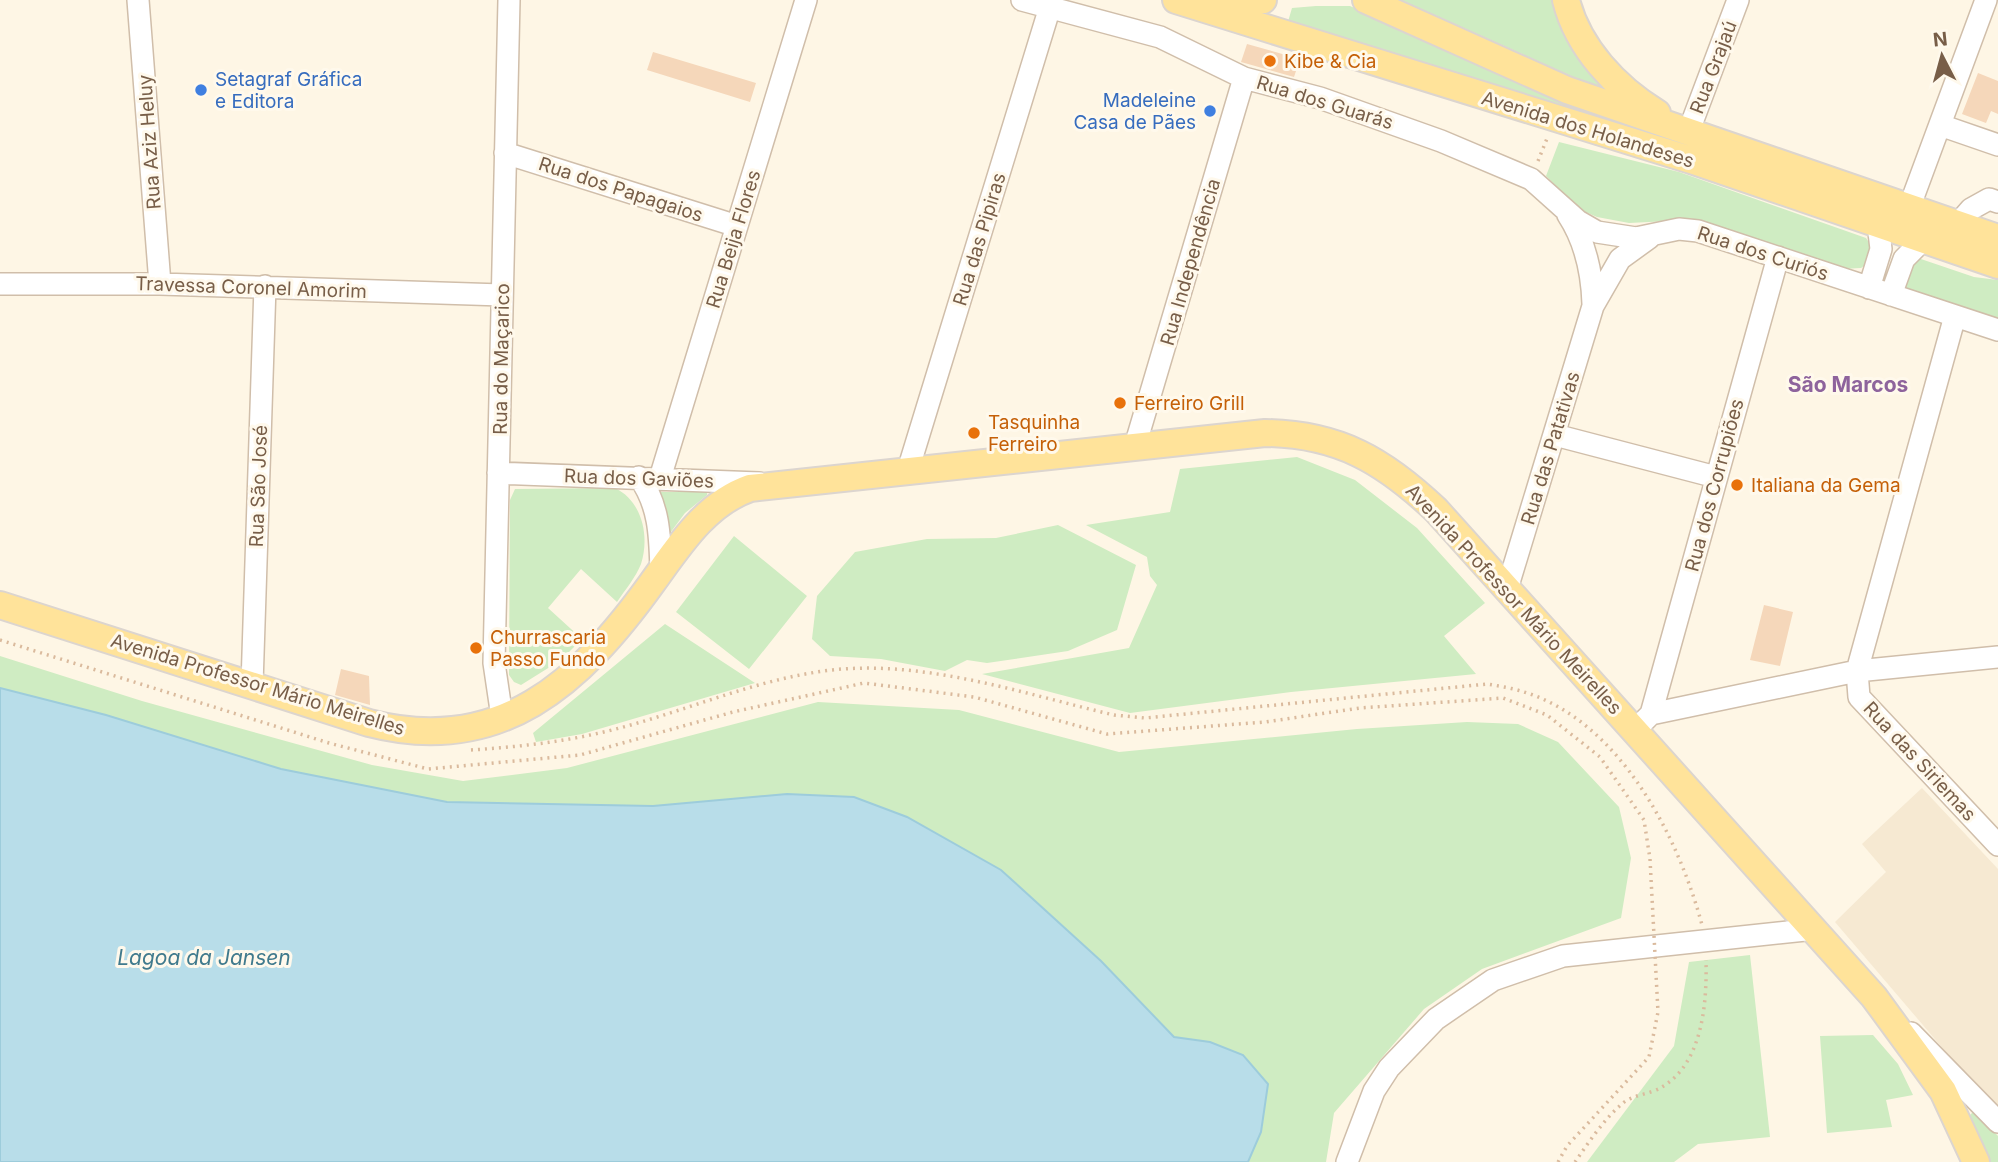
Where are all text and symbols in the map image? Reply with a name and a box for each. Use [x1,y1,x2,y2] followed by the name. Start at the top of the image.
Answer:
[1685,17,1742,117] street label: Rua Grajaú
[1907,21,1977,91] north arrow
[1932,27,1949,52] text: N
[1284,50,1376,73] place label: Kibe & Cia
[1262,53,1278,69] marker: Kibe & Cia
[215,68,362,113] place label: Setagraf Gráfica e Editora
[1254,71,1396,134] street label: Rua dos Guarás
[133,73,166,210] street label: Rua Aziz Heluy
[193,82,209,98] marker: Setagraf Gráfica e Editora
[1479,86,1697,173] street label: Avenida dos Holandeses
[1073,89,1196,134] place label: Madeleine Casa de Pães
[1202,103,1218,119] marker: Madeleine Casa de Pães
[536,152,706,227] street label: Rua dos Papagaios
[702,167,765,311] street label: Rua Beija Flores
[948,170,1011,308] street label: Rua das Pipiras
[1156,176,1225,348] street label: Rua Independência
[1694,221,1831,285] street label: Rua dos Curiós
[135,272,367,303] street label: Travessa Coronel Amorim
[489,283,514,435] street label: Rua do Maçarico
[1516,369,1585,528] street label: Rua das Patativas
[1788,372,1908,397] district label: São Marcos
[1134,392,1245,415] place label: Ferreiro Grill
[1112,395,1128,411] marker: Ferreiro Grill
[1680,396,1749,574] street label: Rua dos Corrupiões
[988,411,1080,456] place label: Tasquinha Ferreiro
[245,424,272,548] street label: Rua São José
[966,425,982,441] marker: Tasquinha Ferreiro
[564,464,714,493] street label: Rua dos Gaviões
[1751,474,1901,497] place label: Italiana da Gema
[1729,477,1745,493] marker: Italiana da Gema
[1401,480,1626,719] street label: Avenida Professor Mário Meirelles
[490,626,606,671] place label: Churrascaria Passo Fundo
[108,629,408,740] street label: Avenida Professor Mário Meirelles
[468,640,484,656] marker: Churrascaria Passo Fundo
[1859,697,1981,826] street label: Rua das Siriemas
[117,945,291,970] water label: Lagoa da Jansen

